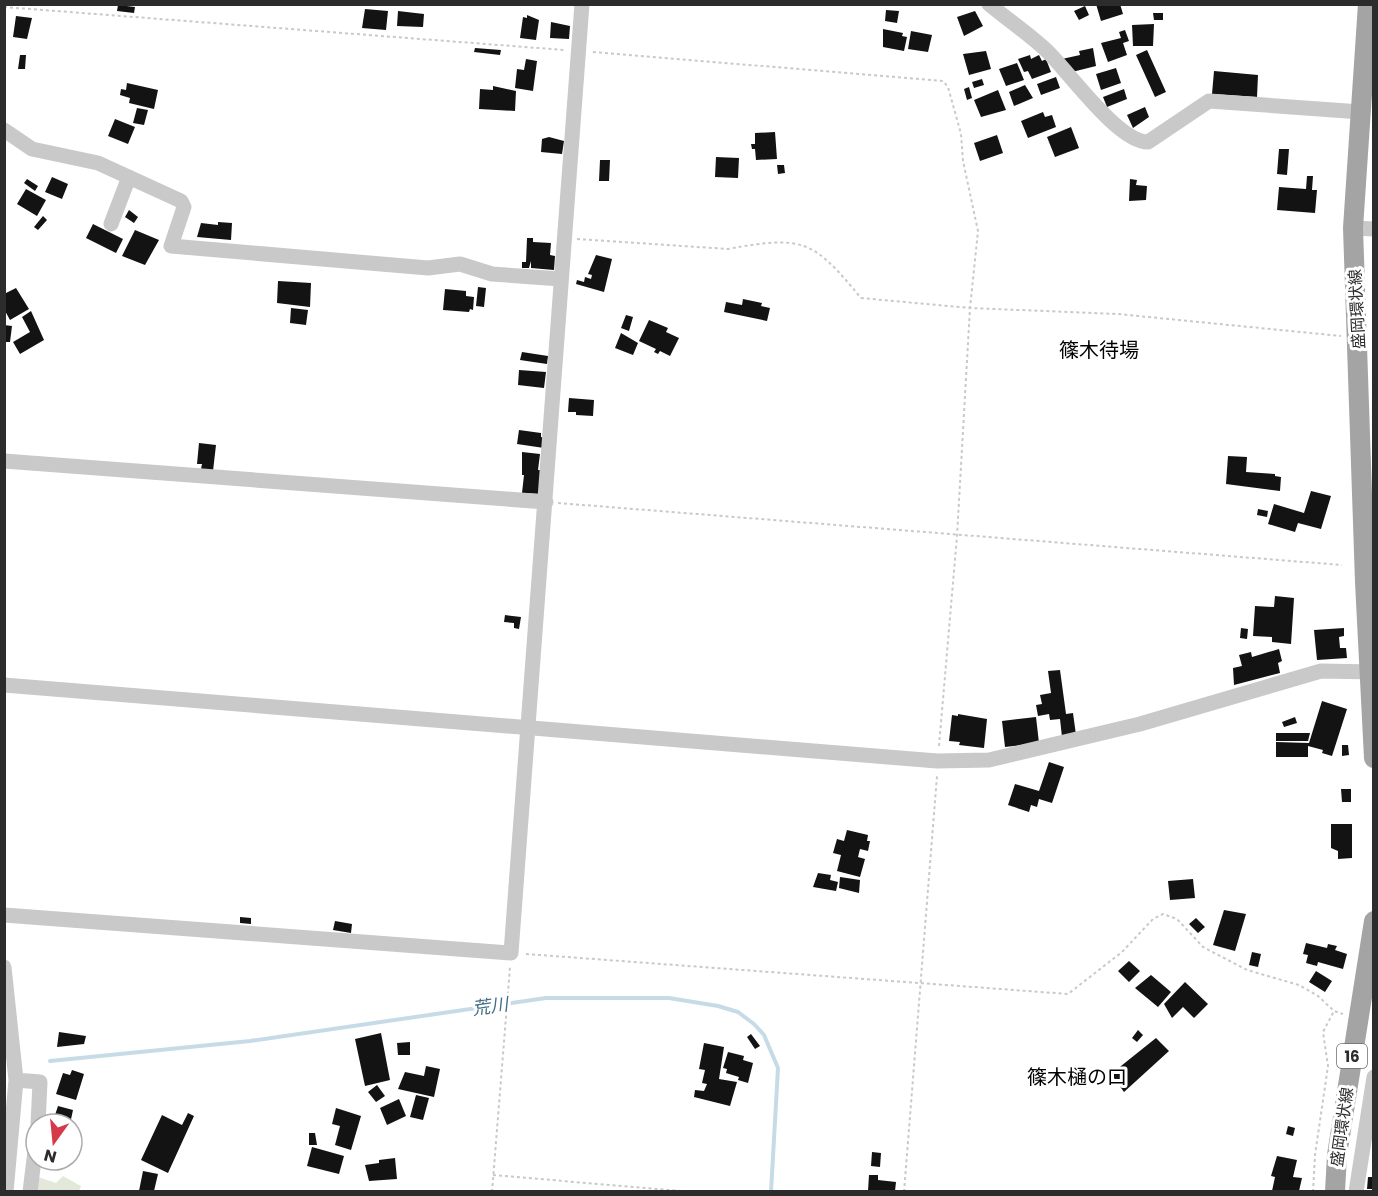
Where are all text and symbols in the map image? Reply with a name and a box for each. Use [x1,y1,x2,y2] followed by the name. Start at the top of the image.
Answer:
[1343,268,1371,350] street label: 盛岡環状線
[1059,336,1139,364] district label: 篠木待場
[470,991,512,1021] water label: 荒川
[1337,1044,1367,1068] road number: 16
[1027,1063,1127,1091] district label: 篠木樋の口
[1325,1086,1359,1168] street label: 盛岡環状線
[24,1112,84,1172] north arrow
[41,1143,59,1169] text: N

